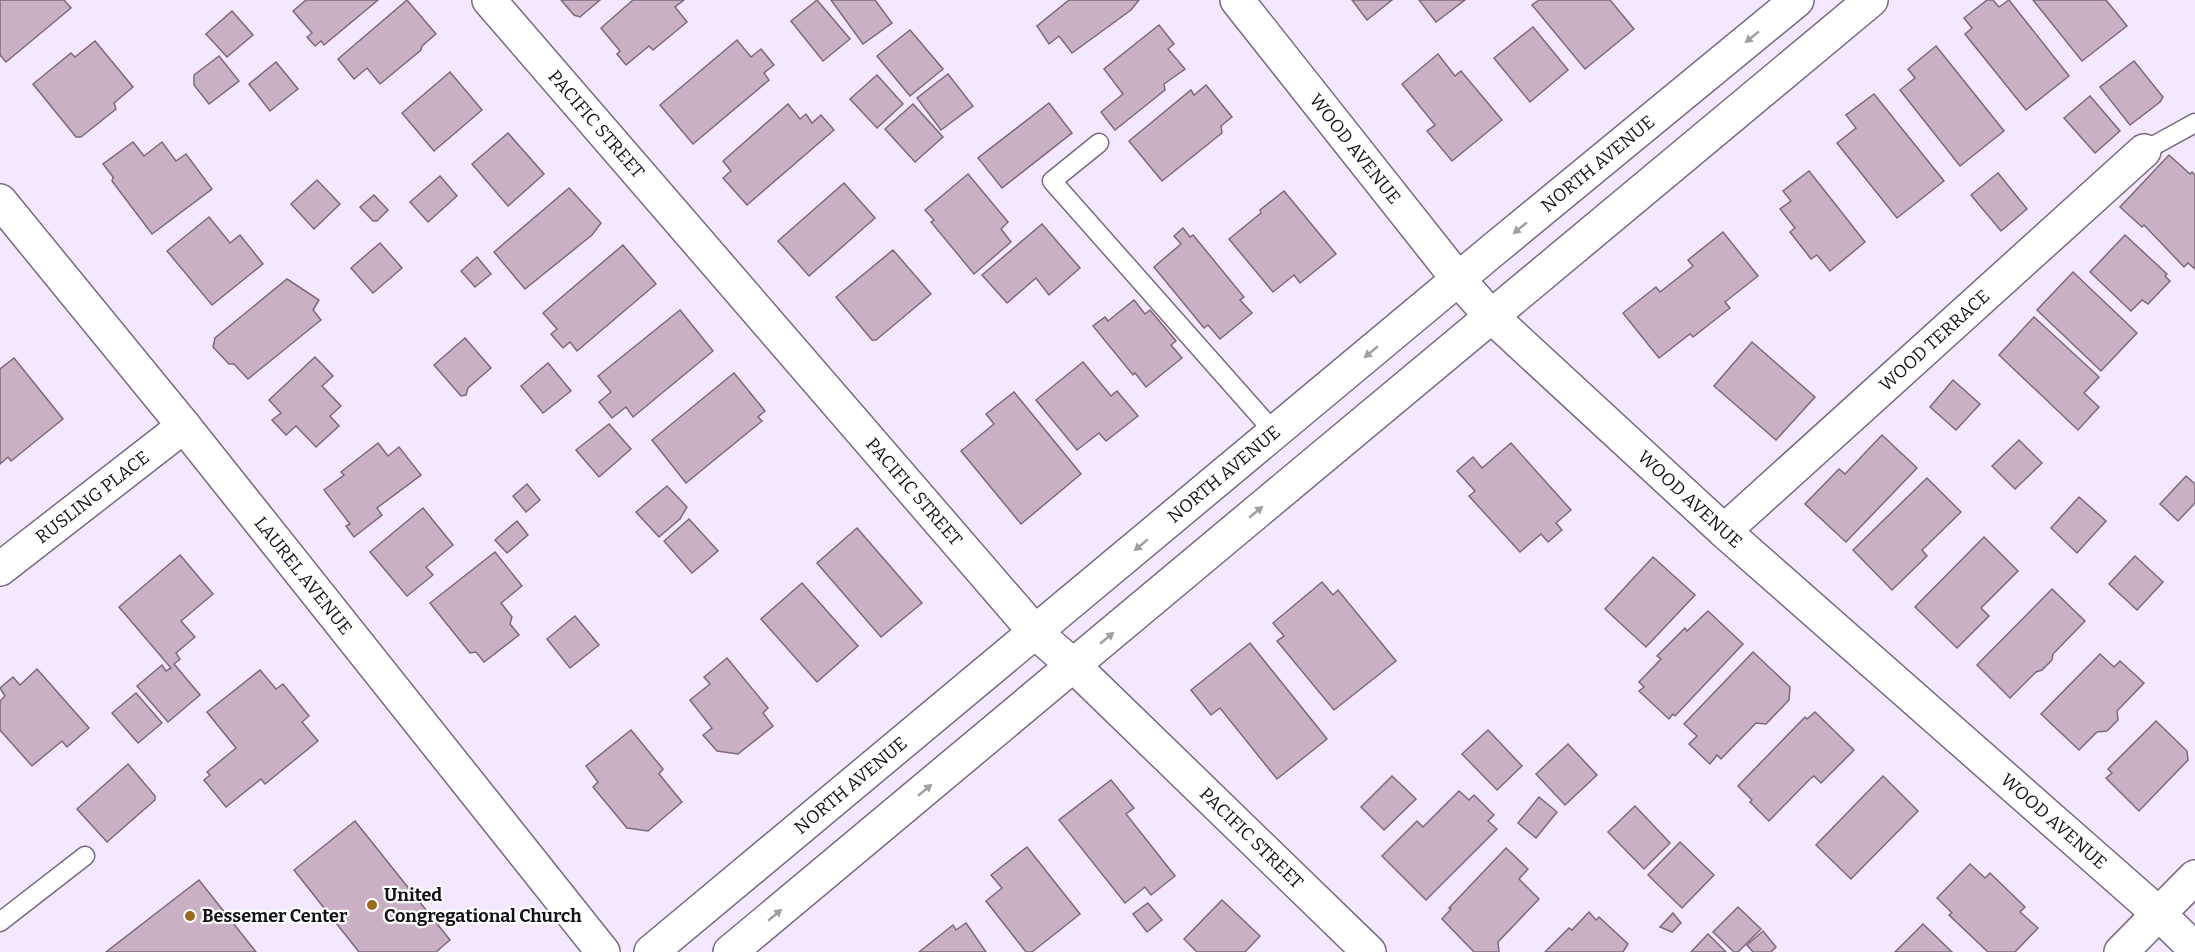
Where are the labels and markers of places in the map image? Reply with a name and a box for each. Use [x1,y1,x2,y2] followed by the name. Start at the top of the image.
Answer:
[384,884,582,927] place label: United Congregational Church
[365,898,379,912] marker: United Congregational Church
[202,905,348,927] place label: Bessemer Center
[183,909,197,923] marker: Bessemer Center

